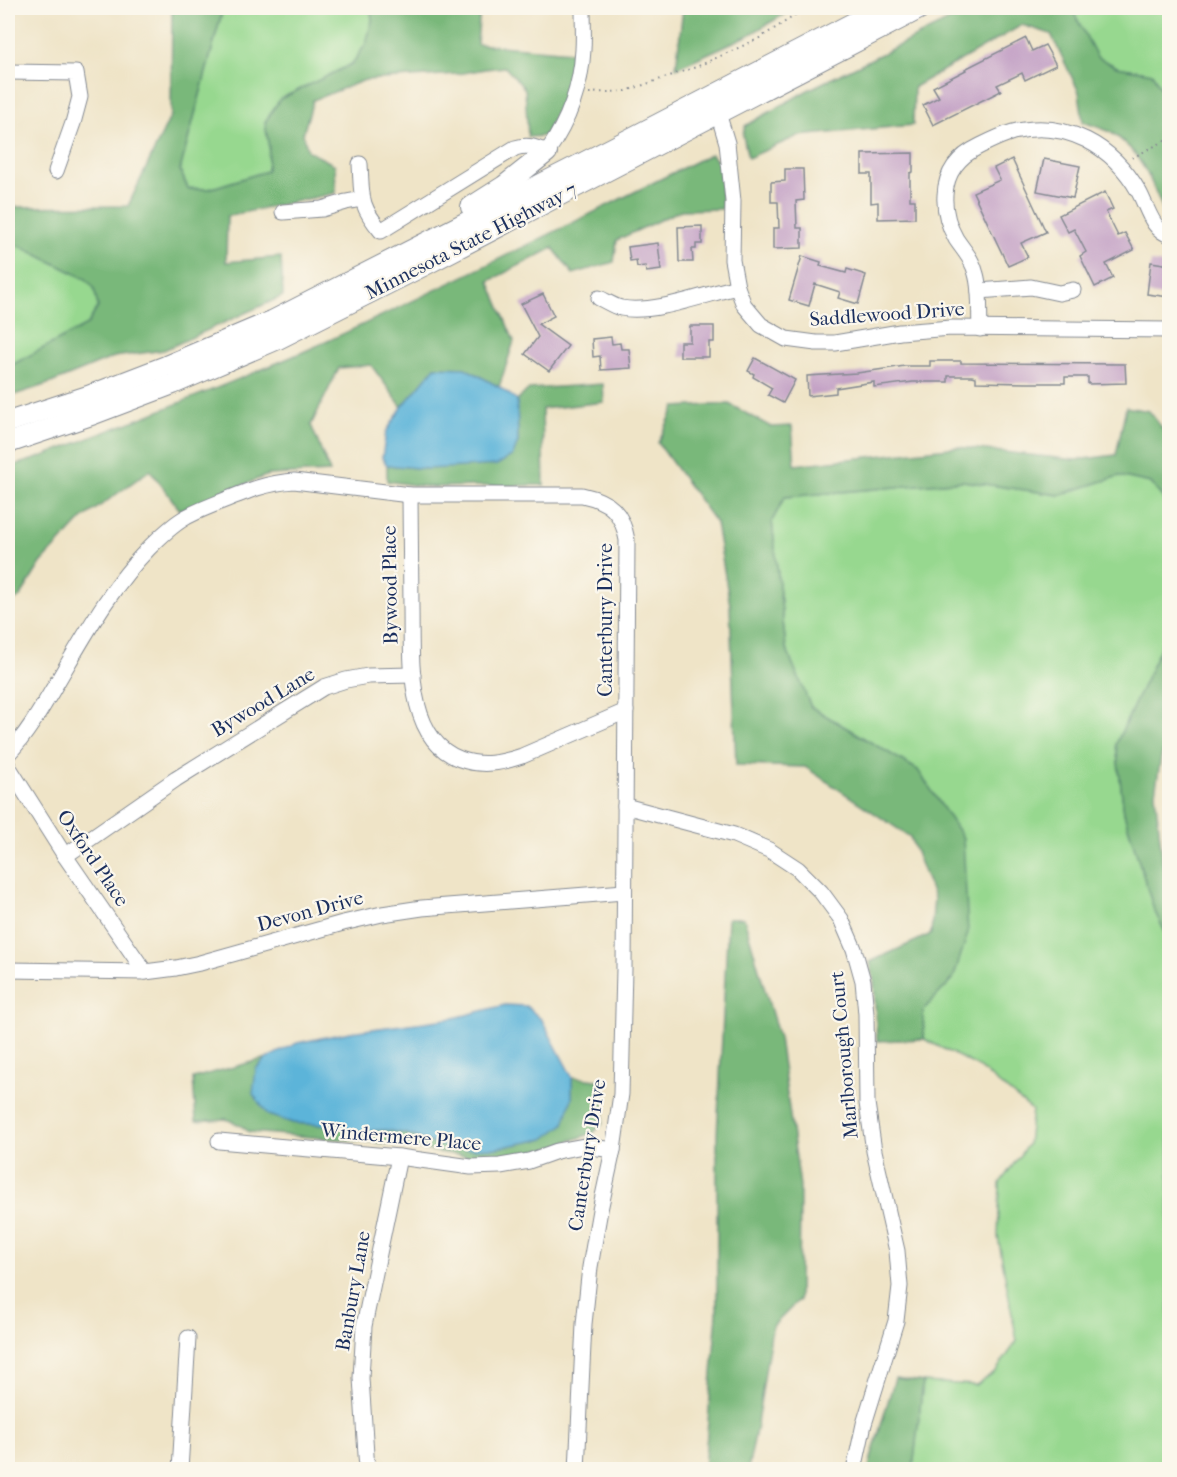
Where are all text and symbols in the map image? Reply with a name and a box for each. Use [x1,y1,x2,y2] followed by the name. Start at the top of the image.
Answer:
[361,177,581,305] street label: Minnesota State Highway 7
[809,297,965,331] street label: Saddlewood Drive
[377,525,403,645] street label: Bywood Place
[594,543,617,697] street label: Canterbury Drive
[207,662,319,742] street label: Bywood Lane
[52,805,134,911] street label: Oxford Place
[254,886,366,936] street label: Devon Drive
[825,970,863,1140] street label: Marlborough Court
[564,1077,610,1233] street label: Canterbury Drive
[319,1118,482,1155] street label: Windermere Place
[331,1229,375,1353] street label: Banbury Lane

